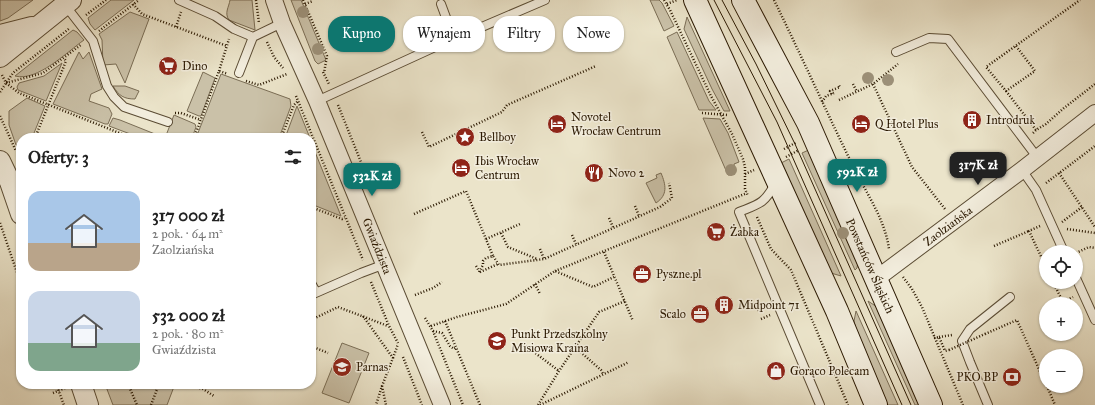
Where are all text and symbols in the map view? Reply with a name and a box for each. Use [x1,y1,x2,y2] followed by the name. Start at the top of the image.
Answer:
[328,16,395,52] chip: Kupno
[403,16,485,52] chip: Wynajem
[493,16,555,52] chip: Filtry
[563,16,624,52] chip: Nowe
[157,55,179,77] supermarket icon: Dino
[182,59,207,73] place label: Dino
[961,109,983,131] building icon: Introdruk
[571,110,661,138] place label: Novotel Wrocław Centrum
[546,113,568,135] hotel icon: Novotel Wrocław Centrum
[850,113,872,135] hotel icon: Q Hotel Plus
[986,113,1035,127] place label: Introdruk
[875,117,938,131] place label: Q Hotel Plus
[454,126,476,148] place icon: Bellboy
[479,130,516,144] place label: Bellboy
[282,146,304,168] icon: filters
[28,147,89,168] text: Oferty: 3
[941,152,1015,186] pin: 317K zł
[475,154,539,182] place label: Ibis Wrocław Centrum
[450,157,472,179] hotel icon: Ibis Wrocław Centrum
[959,157,997,173] text: 317K zł
[820,159,894,193] pin: 592K zł
[583,162,605,184] restaurant icon: Novo 2
[335,163,409,197] pin: 532K zł
[837,164,878,180] text: 592K zł
[608,166,644,180] place label: Novo 2
[352,168,392,184] text: 532K zł
[921,203,976,249] street label: Zaolziańska
[152,205,224,226] text: 317 000 zł
[60,207,108,255] icon: home
[359,216,395,277] street label: Gwiaździsta
[843,216,899,316] street label: Powstańców Śląskich
[705,221,727,243] supermarket icon: Żabka
[730,224,760,239] place label: Żabka
[152,226,223,242] text: 2 pok. · 64 m²
[152,242,214,258] text: Zaolziańska
[1039,245,1083,393] map controls
[1039,245,1083,289] button: locate
[631,263,653,285] office icon: Pyszne.pl
[656,267,702,281] place label: Pyszne.pl
[713,294,735,316] building icon: Midpoint 71
[1039,297,1083,341] button: +
[738,298,800,312] place label: Midpoint 71
[689,303,711,325] office icon: Scalo
[152,305,225,326] text: 532 000 zł
[60,307,108,355] icon: home
[660,307,686,321] place label: Scalo
[152,326,223,342] text: 2 pok. · 80 m²
[511,327,608,355] place label: Punkt Przedszkolny Misiowa Kraina
[486,330,508,352] school or university icon: Punkt Przedszkolny Misiowa Kraina
[152,342,216,358] text: Gwiaździsta
[1039,349,1083,393] button: −
[331,356,353,378] school or university icon: Parnas
[356,360,388,374] place label: Parnas
[765,360,787,382] shop icon: Gorąco Polecam
[790,364,869,378] place label: Gorąco Polecam
[1001,366,1023,388] bank icon: PKO BP
[957,370,998,384] place label: PKO BP

